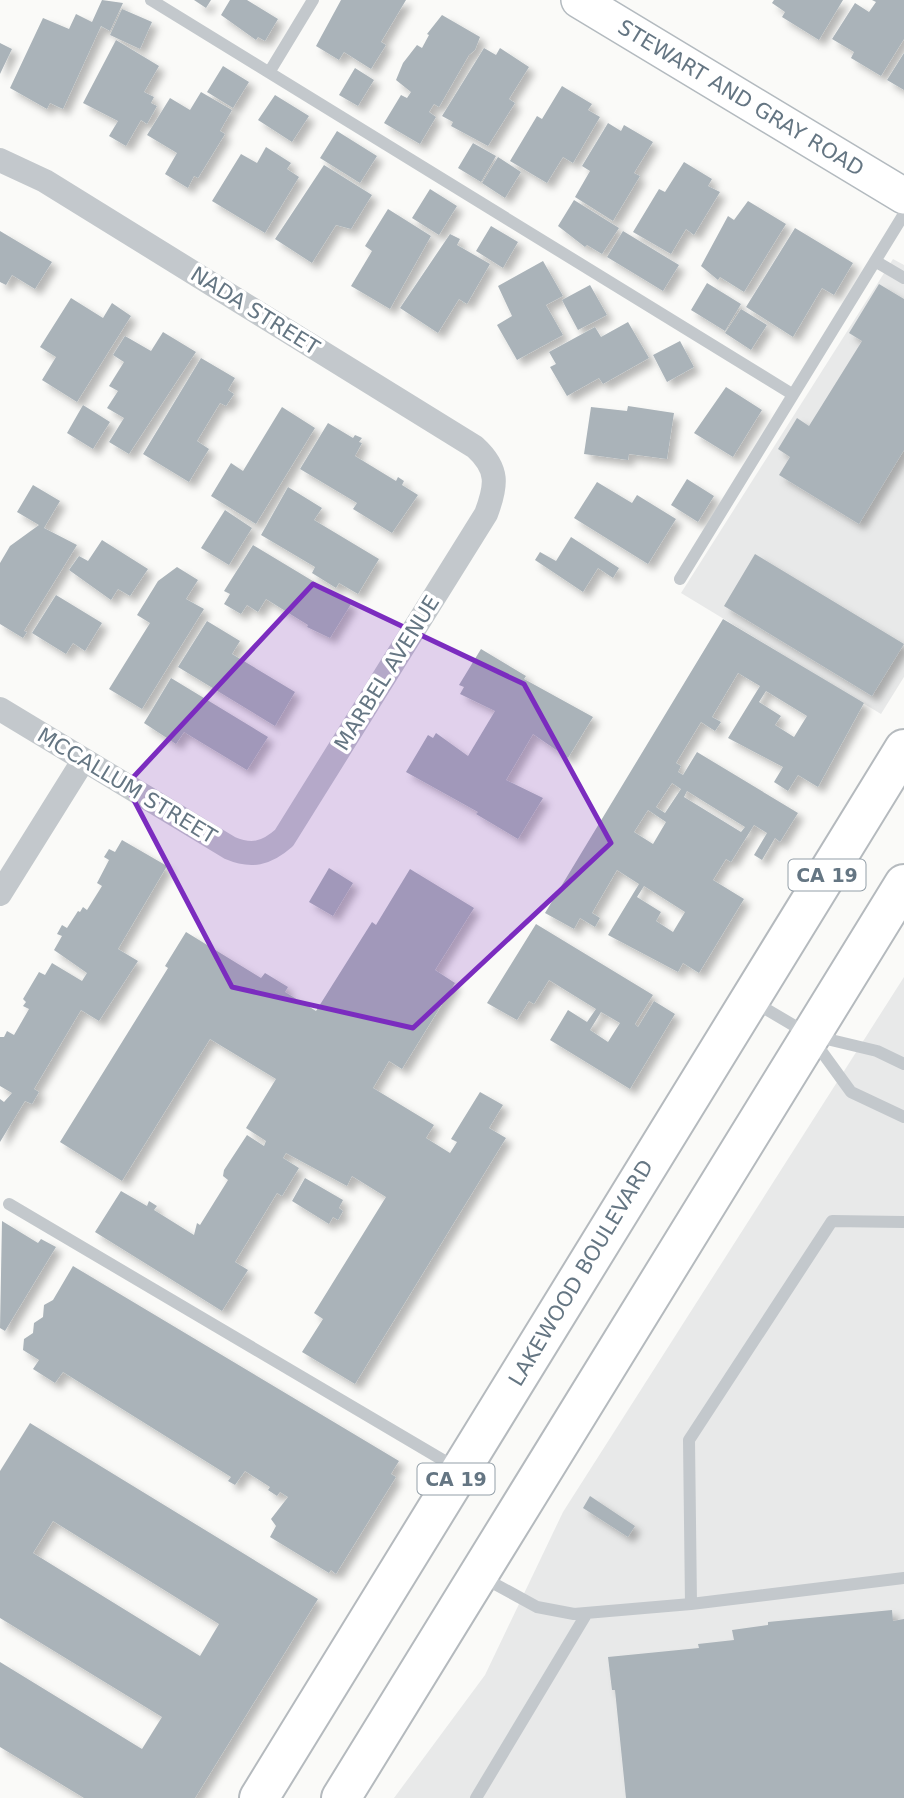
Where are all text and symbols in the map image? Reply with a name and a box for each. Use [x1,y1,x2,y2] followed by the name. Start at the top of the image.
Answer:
[614,15,868,181] street label: STEWART AND GRAY ROAD
[186,262,324,360] street label: NADA STREET
[330,591,444,755] street label: MARBEL AVENUE
[33,723,221,849] street label: MCCALLUM STREET
[788,860,866,890] road number: CA 19
[504,1156,658,1390] street label: LAKEWOOD BOULEVARD
[418,1464,494,1494] road number: CA 19

